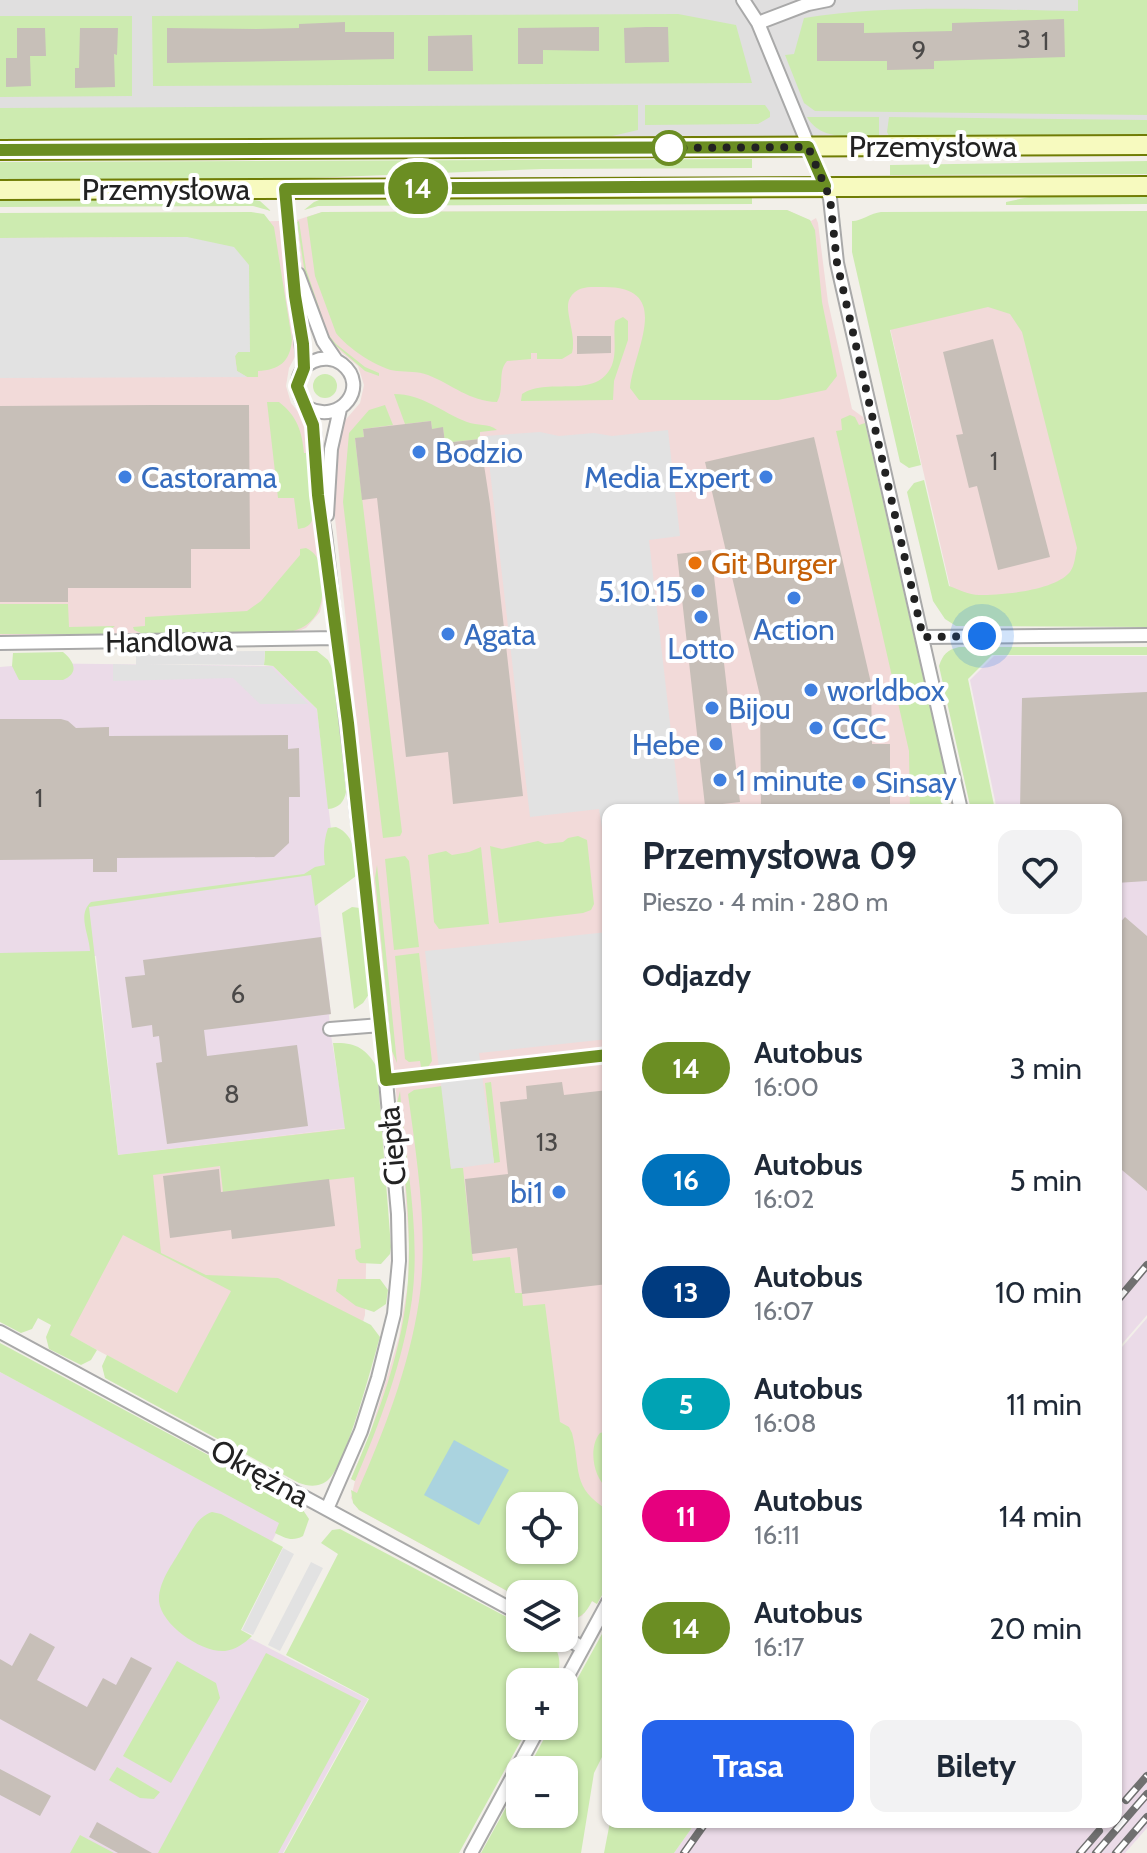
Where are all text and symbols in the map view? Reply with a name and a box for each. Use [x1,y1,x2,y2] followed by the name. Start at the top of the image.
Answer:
[1017,23,1031,55] house number: 3
[1041,25,1049,57] house number: 1
[912,34,926,66] house number: 9
[849,128,1018,165] street label: Przemysłowa
[652,131,686,165] unlabelled marker
[382,162,454,214] line badge: 14
[82,171,251,208] street label: Przemysłowa
[404,171,432,205] text: 14
[435,434,523,471] place label: Bodzio
[410,443,428,461] marker: Bodzio
[990,445,998,477] house number: 1
[141,459,278,496] place label: Castorama
[584,459,750,496] place label: Media Expert
[116,468,134,486] marker: Castorama
[757,468,775,486] marker: Media Expert
[711,545,837,582] place label: Git Burger
[686,554,704,572] marker: Git Burger
[598,573,682,610] place label: 5.10.15
[689,582,707,600] marker: 5.10.15
[785,589,803,607] marker: Action
[692,608,710,626] marker: Lotto
[753,611,835,648] place label: Action
[464,616,536,653] place label: Agata
[962,616,1002,656] your location
[105,621,234,661] street label: Handlowa
[439,625,457,643] marker: Agata
[667,630,735,667] place label: Lotto
[827,672,945,709] place label: worldbox
[802,681,820,699] marker: worldbox
[728,690,791,727] place label: Bijou
[703,699,721,717] marker: Bijou
[832,710,887,747] place label: CCC
[807,719,825,737] marker: CCC
[632,726,700,763] place label: Hebe
[707,735,725,753] marker: Hebe
[736,762,843,799] place label: 1 minute
[875,764,957,801] place label: Sinsay
[711,771,729,789] marker: 1 minute
[850,773,868,791] marker: Sinsay
[35,782,43,814] house number: 1
[998,830,1082,914] button: heart
[642,832,917,879] text: Przemysłowa 09
[642,886,888,918] text: Pieszo · 4 min · 280 m
[642,957,751,994] text: Odjazdy
[231,978,245,1010] house number: 6
[754,1034,863,1071] text: Autobus
[1010,1050,1082,1087] text: 3 min
[672,1051,700,1085] text: 14
[754,1071,819,1103] text: 16:00
[224,1078,240,1110] house number: 8
[370,1104,414,1187] street label: Ciepła
[536,1126,558,1158] house number: 13
[754,1146,863,1183] text: Autobus
[1010,1162,1082,1199] text: 5 min
[673,1163,699,1197] text: 16
[510,1174,543,1211] place label: bi1
[550,1183,568,1201] marker: bi1
[754,1183,814,1215] text: 16:02
[754,1258,863,1295] text: Autobus
[995,1274,1082,1311] text: 10 min
[673,1275,699,1309] text: 13
[754,1295,814,1327] text: 16:07
[754,1370,863,1407] text: Autobus
[1006,1386,1082,1423] text: 11 min
[678,1387,694,1421] text: 5
[754,1407,817,1439] text: 16:08
[204,1431,316,1515] street label: Okrężna
[754,1482,863,1519] text: Autobus
[506,1492,578,1828] map controls
[506,1492,578,1564] button: locate
[999,1498,1082,1535] text: 14 min
[676,1499,696,1533] text: 11
[754,1519,800,1551] text: 16:11
[506,1580,578,1652] button: layers
[754,1594,863,1631] text: Autobus
[989,1610,1082,1647] text: 20 min
[672,1611,700,1645] text: 14
[754,1631,804,1663] text: 16:17
[506,1668,578,1740] button: +
[642,1720,854,1812] button: Trasa
[870,1720,1082,1812] button: Bilety
[506,1756,578,1828] button: −

